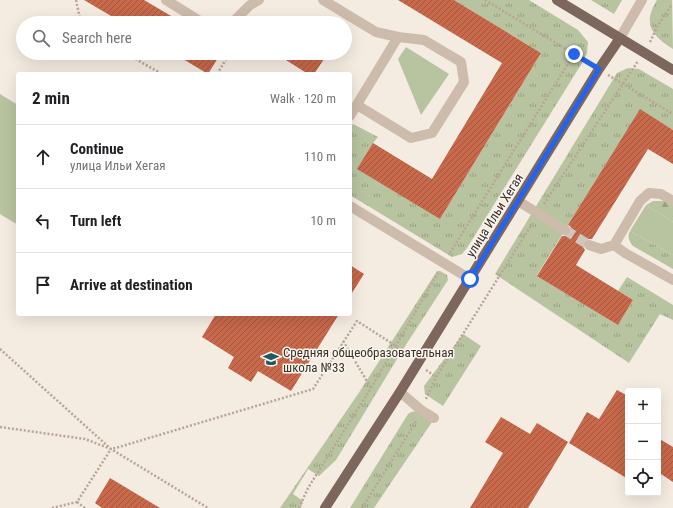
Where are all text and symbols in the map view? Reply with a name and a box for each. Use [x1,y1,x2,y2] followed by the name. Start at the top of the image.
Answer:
[16,16,352,60] search box
[30,27,52,49] icon: search
[62,29,132,47] text: Search here
[565,45,583,63] route end
[32,88,70,108] text: 2 min
[270,91,336,106] text: Walk · 120 m
[70,140,124,158] text: Continue
[32,146,54,168] icon: ahead
[304,149,336,164] text: 110 m
[70,158,165,173] text: улица Ильи Хегая
[463,171,526,260] street label: улица Ильи Хегая
[32,210,54,232] icon: left
[70,212,121,230] text: Turn left
[310,213,336,228] text: 10 m
[461,270,479,288] route start
[32,274,54,296] icon: arrive
[70,276,193,294] text: Arrive at destination
[283,345,454,375] place label: Средняя общеобразовательная школа №33
[262,350,280,368] school or university icon: Средняя общеобразовательная школа №33
[625,388,661,496] map controls
[625,388,661,424] button: +
[625,424,661,460] button: −
[625,460,661,496] button: locate

